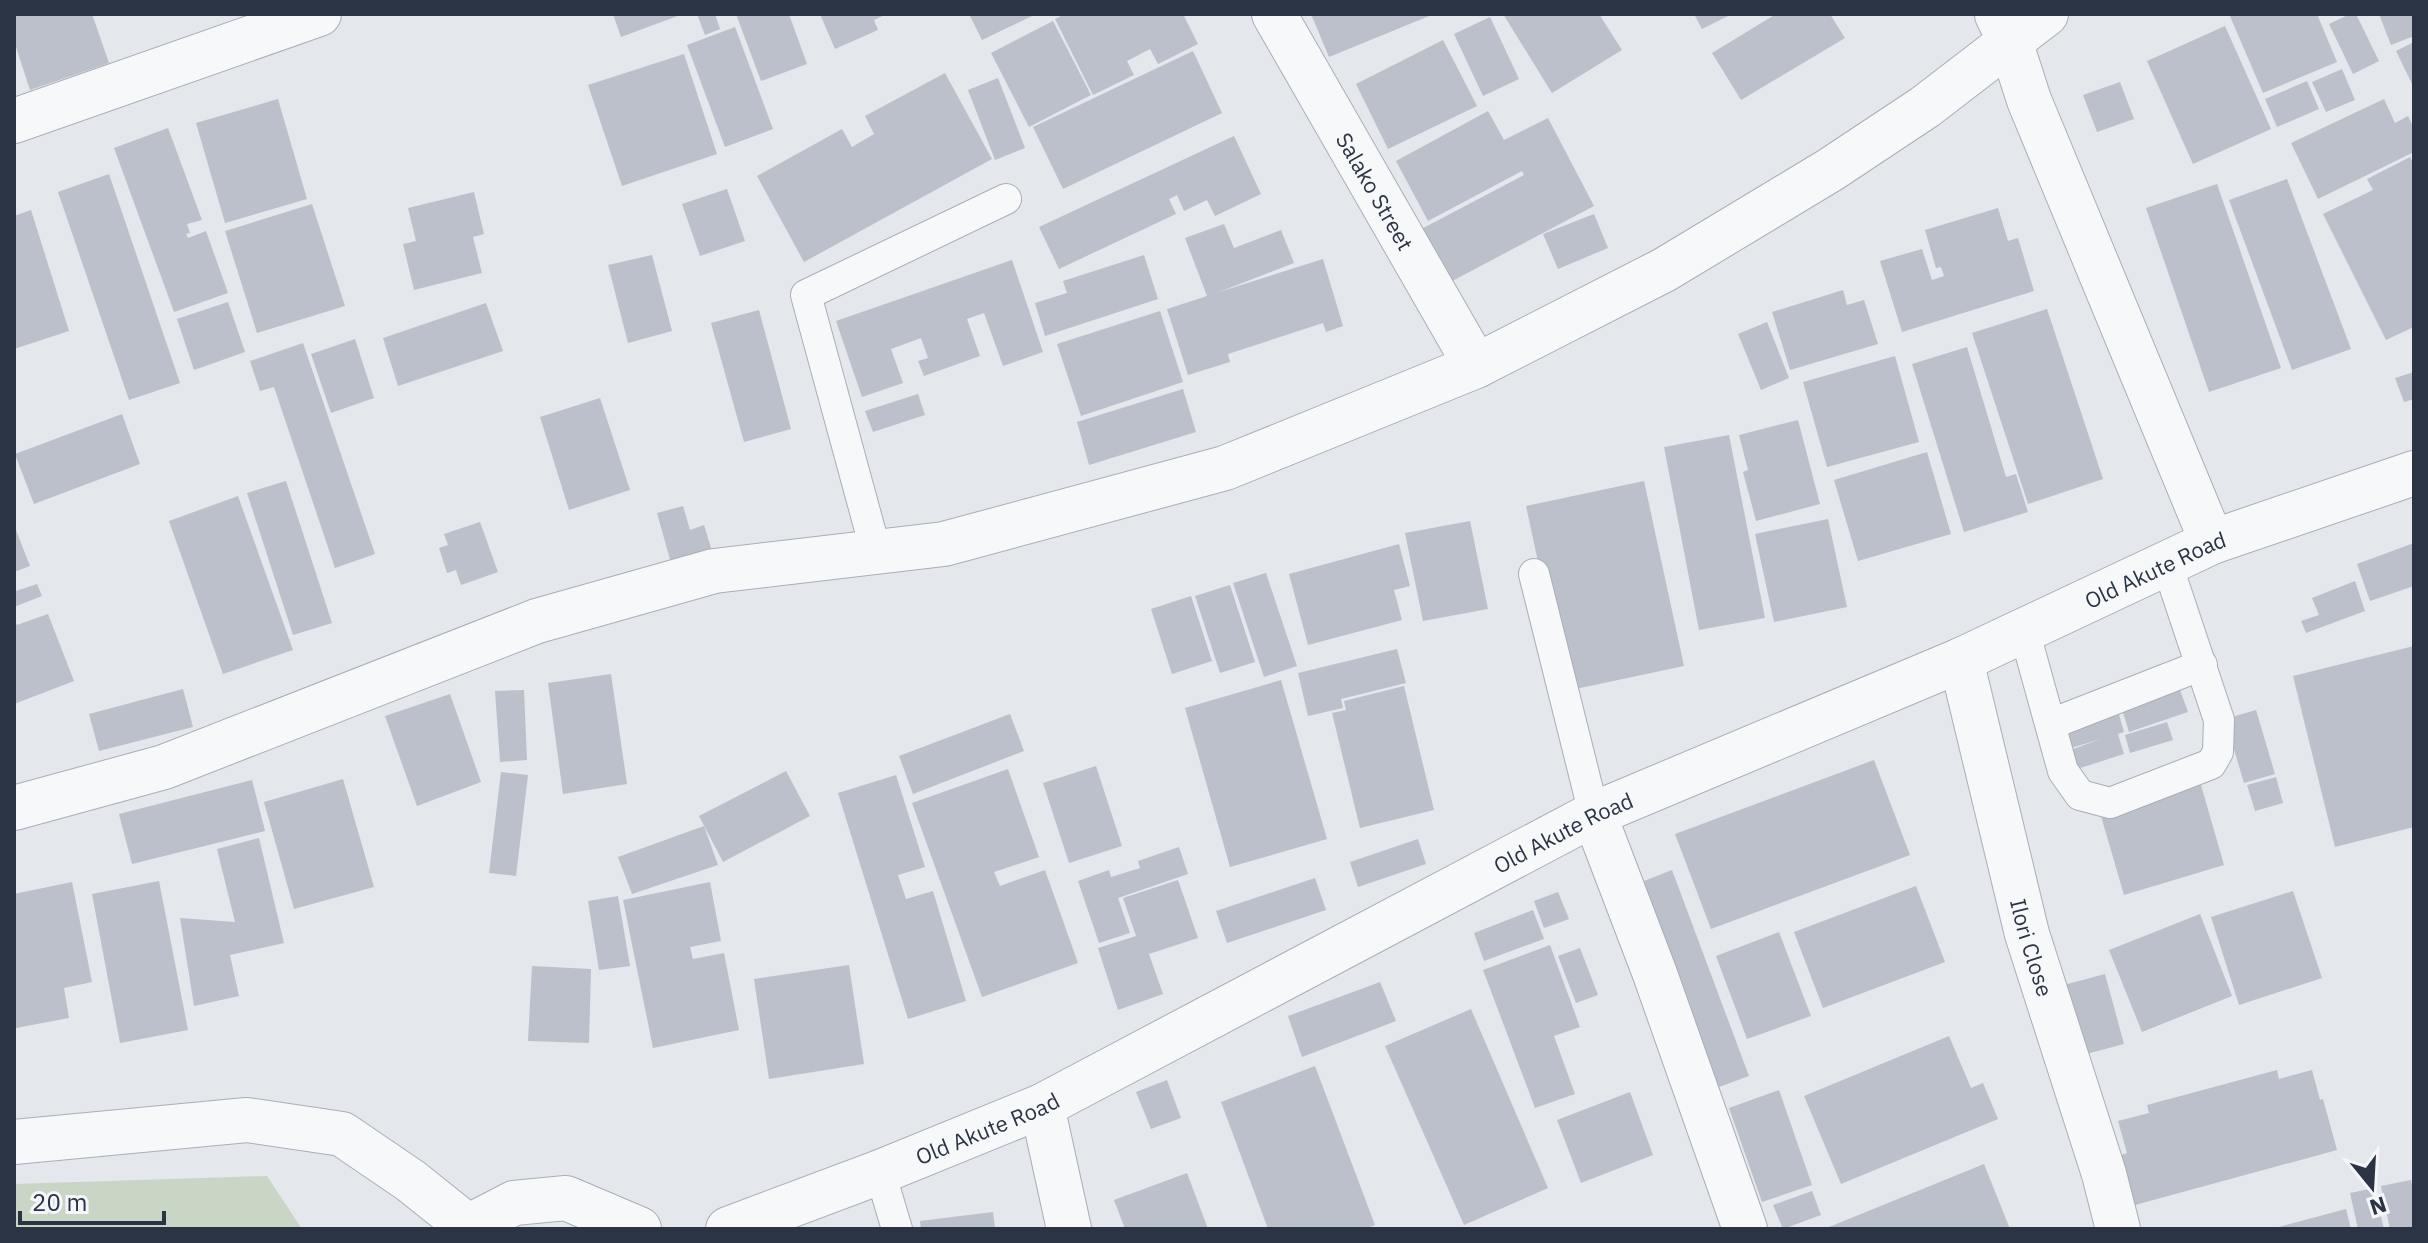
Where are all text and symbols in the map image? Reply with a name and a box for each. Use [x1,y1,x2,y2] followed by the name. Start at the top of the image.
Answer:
[1330,127,1421,255] street label: Salako Street
[2079,524,2229,615] street label: Old Akute Road
[1488,785,1637,879] street label: Old Akute Road
[2004,895,2061,1000] street label: Ilori Close
[911,1085,1064,1171] street label: Old Akute Road
[2332,1147,2412,1227] north arrow
[20,1175,164,1225] scale bar
[32,1186,87,1218] text: 20 m
[2366,1190,2390,1223] text: N

